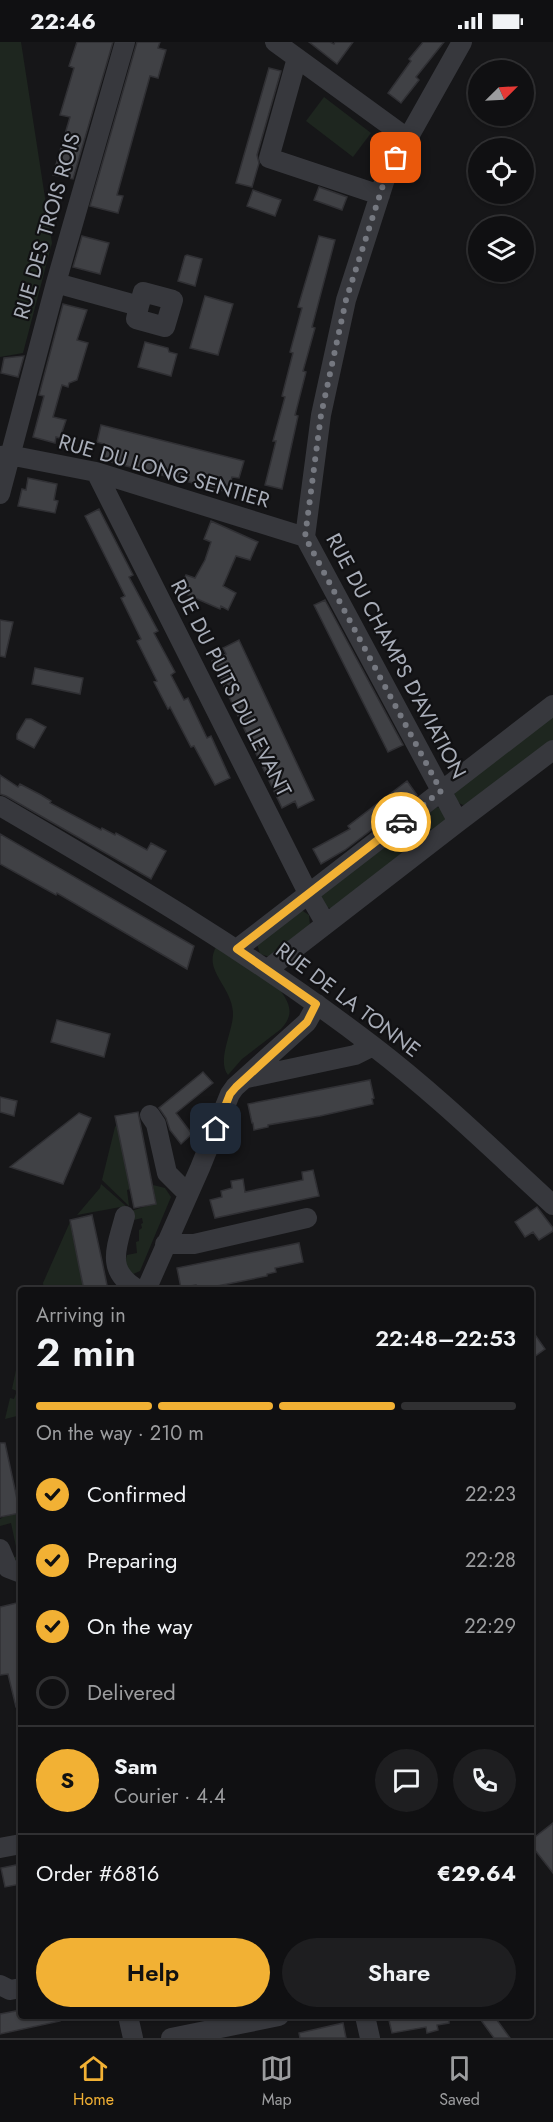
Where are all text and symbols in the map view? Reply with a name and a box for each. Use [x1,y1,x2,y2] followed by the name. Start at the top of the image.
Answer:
[30,5,96,37] text: 22:46
[468,60,534,126] north arrow
[468,60,534,282] map controls
[6,129,88,323] street label: RUE DES TROIS ROIS
[370,132,421,183] pin
[468,138,534,204] button: locate
[379,141,412,174] icon: bag
[468,216,534,282] button: layers
[55,426,273,516] street label: RUE DU LONG SENTIER
[318,528,474,784] street label: RUE DU CHAMPS D'AVIATION
[163,574,299,802] street label: RUE DU PUITS DU LEVANT
[371,792,431,852] courier
[385,806,418,839] icon: car
[269,936,427,1064] street label: RUE DE LA TONNE
[190,1103,241,1154] pin
[199,1112,232,1145] icon: home
[36,1301,126,1330] text: Arriving in
[375,1322,516,1354] text: 22:48–22:53
[36,1324,136,1381] text: 2 min
[36,1419,204,1448] text: On the way · 210 m
[36,1478,69,1511] icon: check
[87,1478,186,1510] text: Confirmed
[465,1480,516,1509] text: 22:23
[36,1544,69,1577] icon: check
[87,1544,178,1576] text: Preparing
[465,1546,516,1575] text: 22:28
[36,1610,69,1643] icon: check
[87,1610,192,1642] text: On the way
[464,1612,516,1641] text: 22:29
[87,1676,176,1708] text: Delivered
[375,1749,438,1812] button: chat
[453,1749,516,1812] button: phone
[114,1750,158,1782] text: Sam
[61,1764,74,1796] text: S
[114,1782,226,1811] text: Courier · 4.4
[36,1857,160,1889] text: Order #6816
[437,1857,516,1889] text: €29.64
[36,1938,270,2007] button: Help
[282,1938,516,2007] button: Share
[73,2052,114,2111] tab: Home
[260,2052,293,2111] tab: Map
[439,2052,480,2111] tab: Saved

